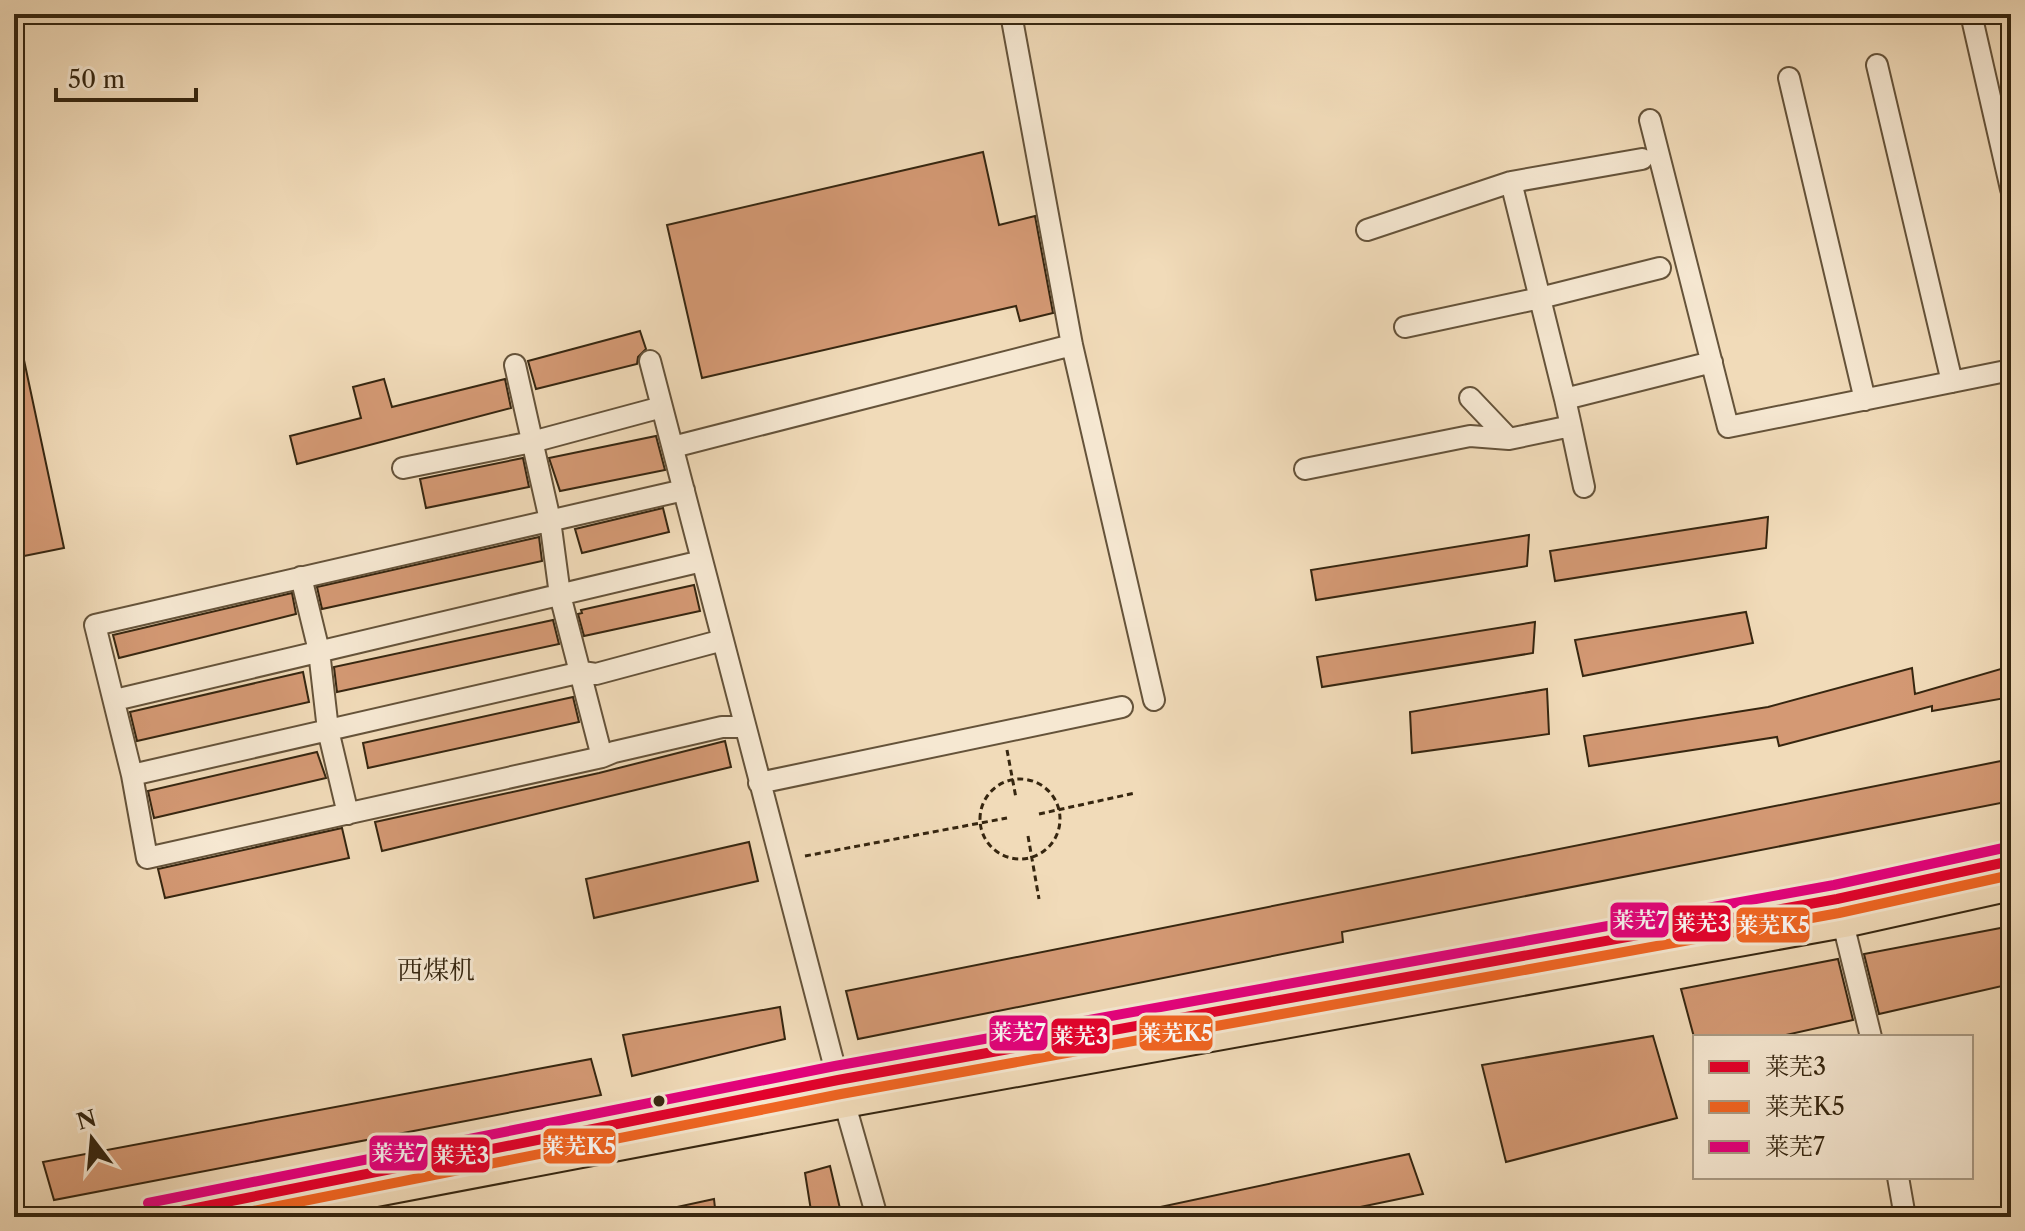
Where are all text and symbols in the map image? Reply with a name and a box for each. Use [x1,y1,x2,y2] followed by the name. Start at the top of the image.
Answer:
[56,52,196,102] scale bar
[68,65,125,94] text: 50 m
[1609,901,1670,939] line badge: 莱芜7
[1671,904,1732,943] line badge: 莱芜3
[1735,906,1811,944] line badge: 莱芜K5
[1612,907,1668,934] text: 莱芜7
[1674,910,1730,937] text: 莱芜3
[1736,912,1810,939] text: 莱芜K5
[397,954,475,986] district label: 西煤机
[988,1014,1049,1052] line badge: 莱芜7
[1138,1014,1214,1052] line badge: 莱芜K5
[1050,1017,1111,1055] line badge: 莱芜3
[990,1019,1046,1046] text: 莱芜7
[1139,1020,1213,1047] text: 莱芜K5
[1052,1023,1108,1050] text: 莱芜3
[1693,1035,1973,1179] legend
[1765,1052,1826,1081] text: 莱芜3
[1765,1092,1845,1121] text: 莱芜K5
[651,1093,667,1109] unlabelled marker
[52,1099,132,1179] north arrow
[74,1105,100,1136] text: N
[542,1127,617,1165] line badge: 莱芜K5
[1765,1132,1825,1161] text: 莱芜7
[542,1133,616,1160] text: 莱芜K5
[368,1134,429,1172] line badge: 莱芜7
[430,1136,491,1174] line badge: 莱芜3
[371,1140,427,1167] text: 莱芜7
[433,1142,489,1169] text: 莱芜3

